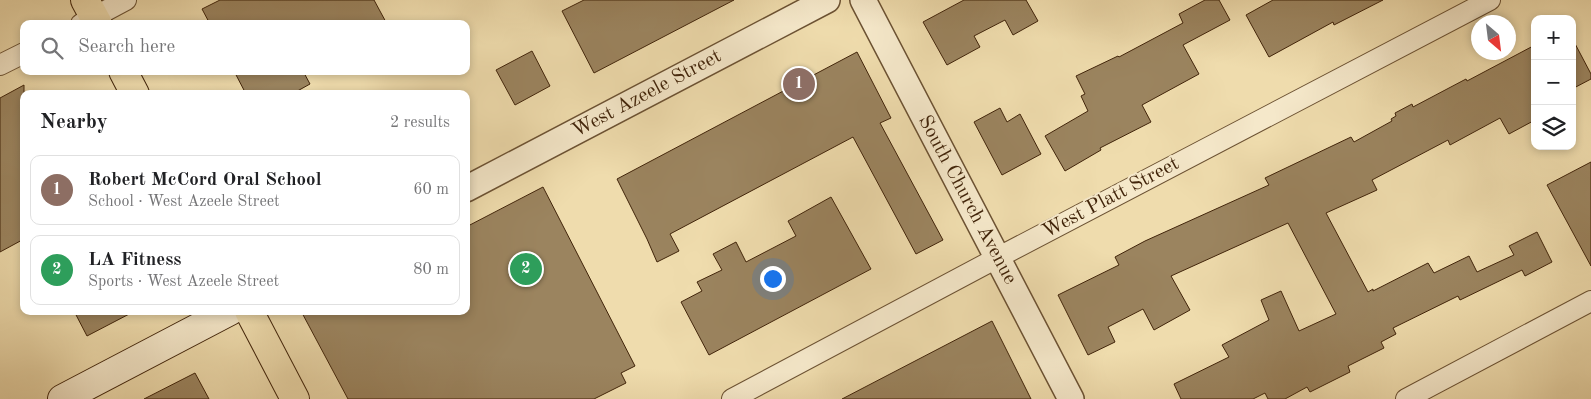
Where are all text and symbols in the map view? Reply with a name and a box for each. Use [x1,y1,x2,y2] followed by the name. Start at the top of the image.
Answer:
[1471,15,1516,60] north arrow
[1531,15,1576,150] map controls
[1531,15,1576,60] button: +
[20,20,470,75] search box
[38,34,66,62] icon: search
[78,38,175,57] text: Search here
[569,46,725,142] street label: West Azeele Street
[1531,60,1576,105] button: −
[783,65,815,103] pin: 1
[1531,105,1576,150] button: layers
[40,112,108,133] text: Nearby
[914,112,1020,288] street label: South Church Avenue
[390,115,450,131] text: 2 results
[1039,154,1183,242] street label: West Platt Street
[88,171,322,190] text: Robert McCord Oral School
[52,182,62,198] text: 1
[413,182,449,198] text: 60 m
[88,194,280,210] text: School · West Azeele Street
[510,250,542,288] pin: 2
[88,251,182,270] text: LA Fitness
[52,262,62,278] text: 2
[413,262,449,278] text: 80 m
[760,266,786,292] your location
[88,274,279,290] text: Sports · West Azeele Street

